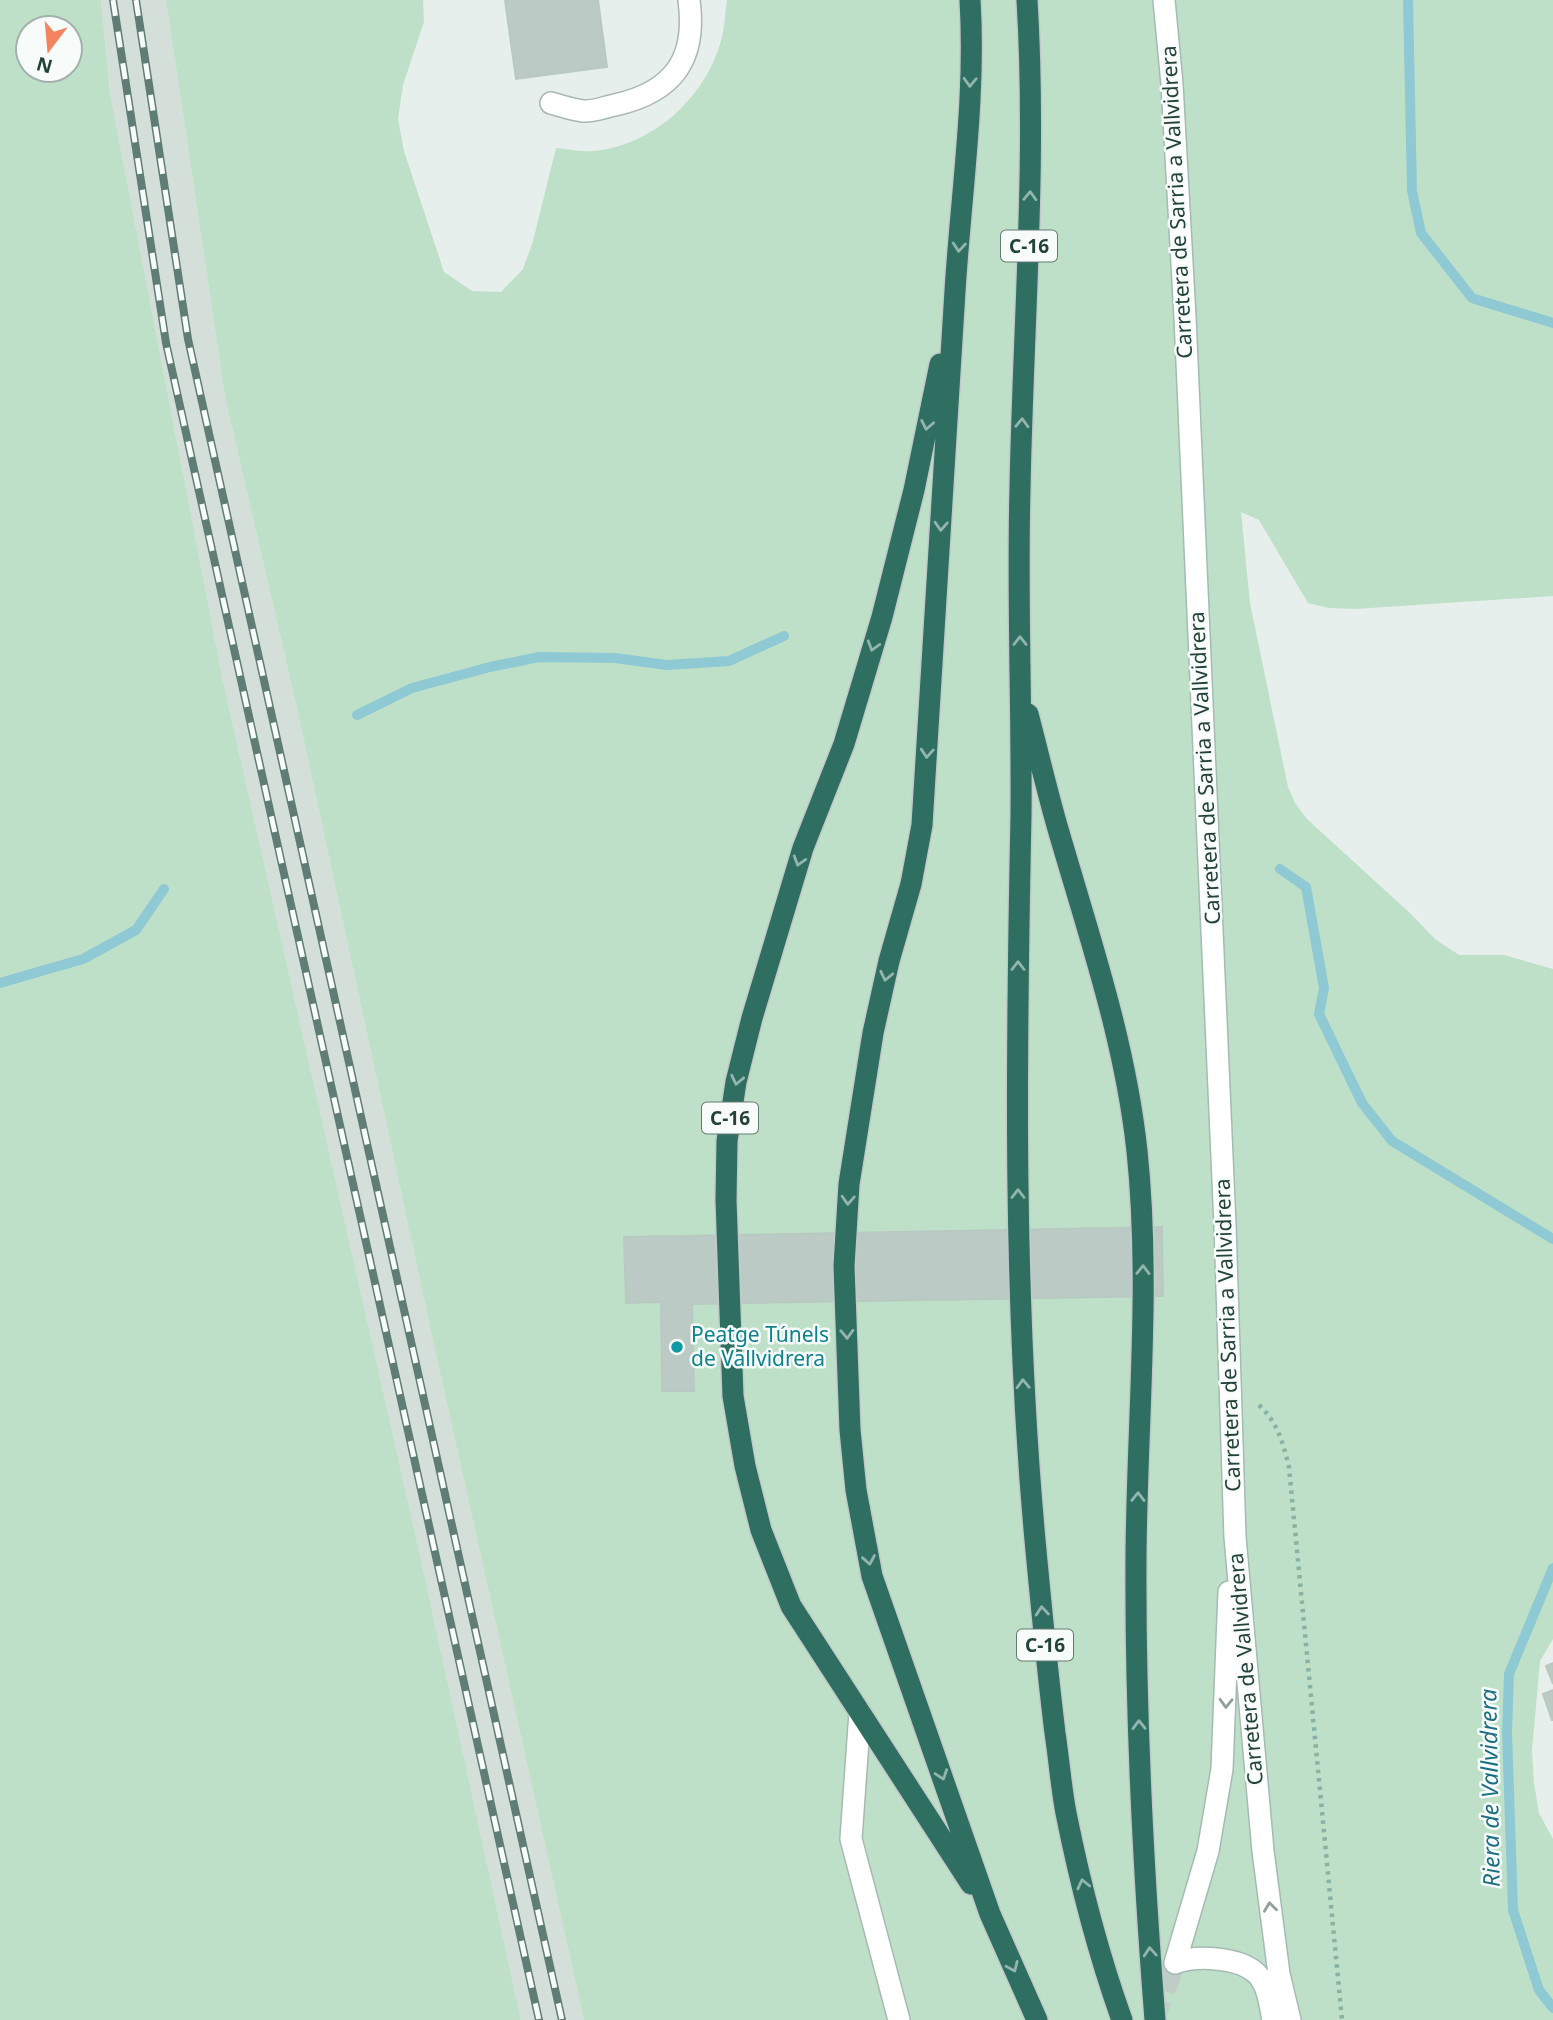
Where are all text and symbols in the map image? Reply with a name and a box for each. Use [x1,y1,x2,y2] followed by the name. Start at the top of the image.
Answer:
[14,14,84,84] north arrow
[1154,45,1198,359] street label: Carretera de Sarria a Vallvidrera
[33,51,55,80] text: N
[963,77,978,88] one-way arrow
[1023,190,1038,201] one-way arrow
[1001,230,1057,262] road number: C-16
[952,241,967,252] one-way arrow
[1014,418,1030,428] one-way arrow
[921,419,936,431] one-way arrow
[934,520,949,531] one-way arrow
[1182,611,1226,925] street label: Carretera de Sarria a Vallvidrera
[1012,635,1028,646] one-way arrow
[867,640,882,652] one-way arrow
[920,748,935,759] one-way arrow
[793,855,808,867] one-way arrow
[1010,961,1026,971] one-way arrow
[879,970,894,982] one-way arrow
[731,1074,746,1086] one-way arrow
[702,1102,758,1134] road number: C-16
[1208,1178,1246,1492] street label: Carretera de Sarria a Vallvidrera
[1010,1188,1026,1199] one-way arrow
[841,1195,856,1206] one-way arrow
[1135,1264,1150,1275] one-way arrow
[691,1320,829,1372] place label: Peatge Túnels de Vallvidrera
[839,1329,855,1340] one-way arrow
[669,1339,685,1355] marker: Peatge Túnels de Vallvidrera
[1015,1379,1030,1390] one-way arrow
[1130,1492,1145,1503] one-way arrow
[1221,1552,1269,1786] street label: Carretera de Vallvidrera
[861,1554,876,1566] one-way arrow
[1035,1605,1050,1616] one-way arrow
[1017,1630,1073,1660] road number: C-16
[1471,1689,1507,1887] water label: Riera de Vallvidrera
[1219,1698,1234,1709] one-way arrow
[1131,1719,1147,1730] one-way arrow
[934,1769,948,1781] one-way arrow
[1076,1878,1091,1890] one-way arrow
[1262,1901,1277,1913] one-way arrow
[1143,1946,1158,1957] one-way arrow
[1005,1960,1019,1972] one-way arrow

